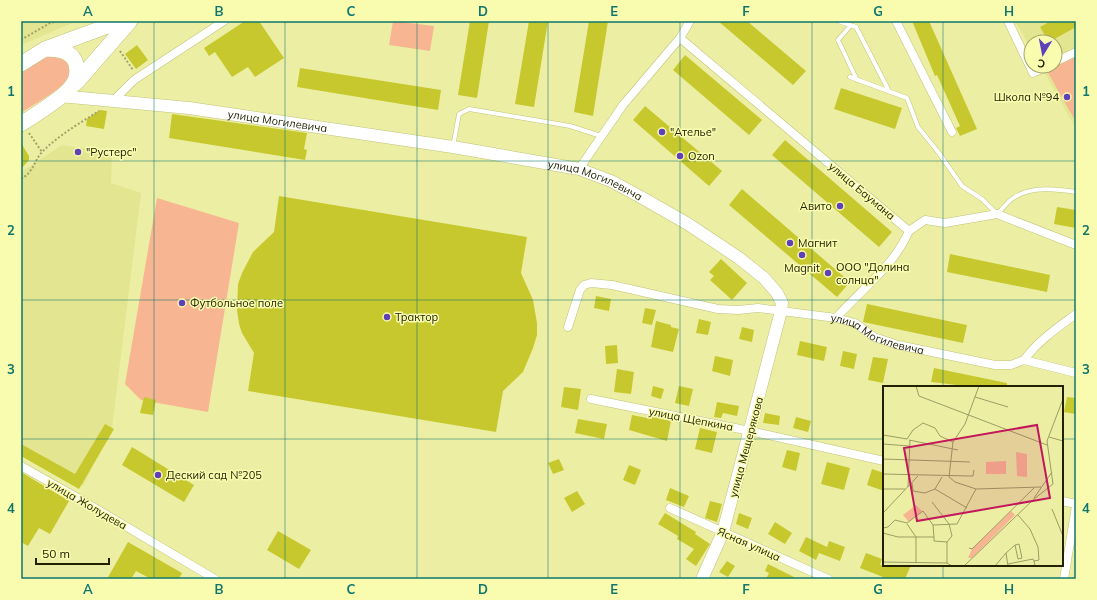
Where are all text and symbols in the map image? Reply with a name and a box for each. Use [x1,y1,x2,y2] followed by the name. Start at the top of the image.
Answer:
[83,3,93,19] text: A
[215,3,224,19] text: B
[347,3,356,19] text: C
[478,3,488,19] text: D
[610,3,618,19] text: E
[742,3,750,19] text: F
[873,3,883,19] text: G
[1004,3,1014,19] text: H
[1023,34,1063,74] north arrow
[1036,56,1046,71] text: С
[7,83,15,99] text: 1
[1082,83,1090,99] text: 1
[994,90,1059,104] place label: Школа №94
[1062,92,1072,102] marker: Школа №94
[227,107,328,135] street label: улица Могилевича
[670,125,716,139] place label: "Ателье"
[657,127,667,137] marker: "Ателье"
[86,145,137,159] place label: "Рустерс"
[73,147,83,157] marker: "Рустерс"
[688,149,715,163] place label: Ozon
[675,151,685,161] marker: Ozon
[547,157,645,204] street label: улица Могилевича
[826,159,898,223] street label: улица Баумана
[800,199,832,213] place label: Авито
[835,201,845,211] marker: Авито
[7,222,15,238] text: 2
[1082,222,1090,238] text: 2
[798,236,837,250] place label: Магнит
[785,238,795,248] marker: Магнит
[797,250,807,260] marker: Magnit
[836,260,910,287] place label: ООО "Долина солнца"
[784,261,820,275] place label: Magnit
[823,268,833,278] marker: ООО "Долина солнца"
[190,296,283,310] place label: Футбольное поле
[177,298,187,308] marker: Футбольное поле
[395,310,439,324] place label: Трактор
[830,310,925,357] street label: улица Могилевича
[382,312,392,322] marker: Трактор
[7,361,15,377] text: 3
[1082,361,1090,377] text: 3
[883,386,1063,566] inset map
[726,395,766,499] street label: улица Мещерякова
[648,404,734,434] street label: улица Щепкина
[166,468,262,482] place label: Деский сад №205
[153,470,163,480] marker: Деский сад №205
[45,475,129,533] street label: улица Жолудева
[7,500,15,516] text: 4
[1082,500,1090,516] text: 4
[715,524,783,564] street label: Ясная улица
[36,540,109,566] scale bar
[42,546,70,561] text: 50 m
[83,581,93,597] text: A
[215,581,224,597] text: B
[347,581,356,597] text: C
[478,581,488,597] text: D
[610,581,618,597] text: E
[742,581,750,597] text: F
[873,581,883,597] text: G
[1004,581,1014,597] text: H

